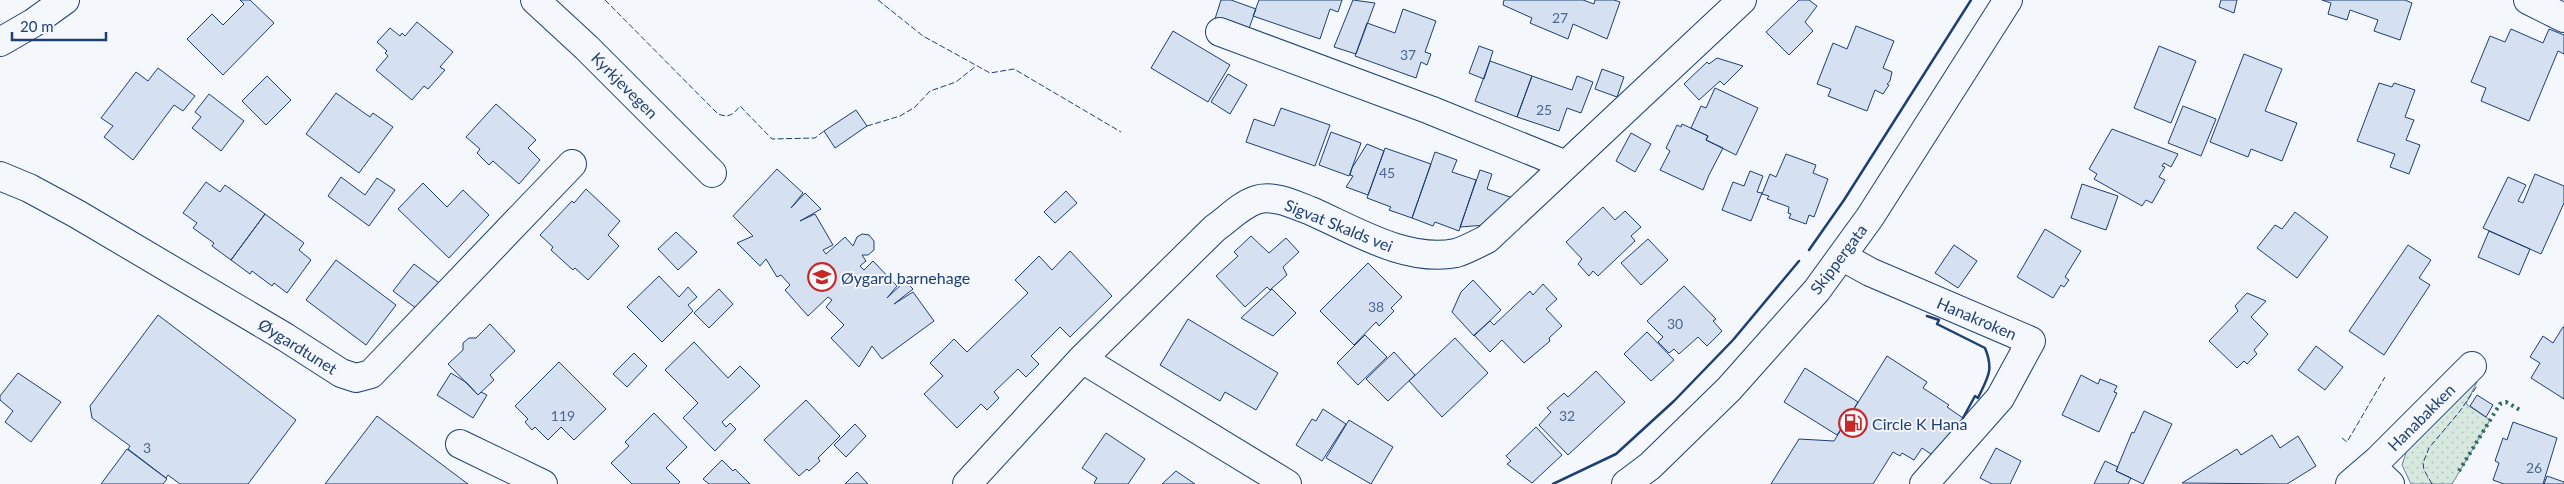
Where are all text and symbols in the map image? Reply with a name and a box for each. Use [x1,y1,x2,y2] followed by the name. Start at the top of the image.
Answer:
[1552,9,1568,26] house number: 27
[12,10,106,42] scale bar
[20,17,54,35] text: 20 m
[1400,46,1416,63] house number: 37
[588,48,662,122] street label: Kyrkjevegen
[1536,101,1552,118] house number: 25
[1379,164,1395,181] house number: 45
[1282,195,1396,255] street label: Sigvat Skalds vei
[1806,220,1870,298] street label: Skippergata
[807,262,837,292] school or university icon: Øygard barnehage
[841,268,970,287] place label: Øygard barnehage
[1934,293,2020,343] street label: Hanakroken
[1368,298,1384,315] house number: 38
[255,314,341,378] street label: Øygardtunet
[1667,315,1683,332] house number: 30
[2384,380,2458,454] street label: Hanabakken
[551,407,575,424] house number: 119
[1559,407,1575,424] house number: 32
[1838,408,1868,438] fuel station icon: Circle K Hana
[1872,414,1968,433] place label: Circle K Hana
[143,439,151,456] house number: 3
[2526,459,2542,476] house number: 26

